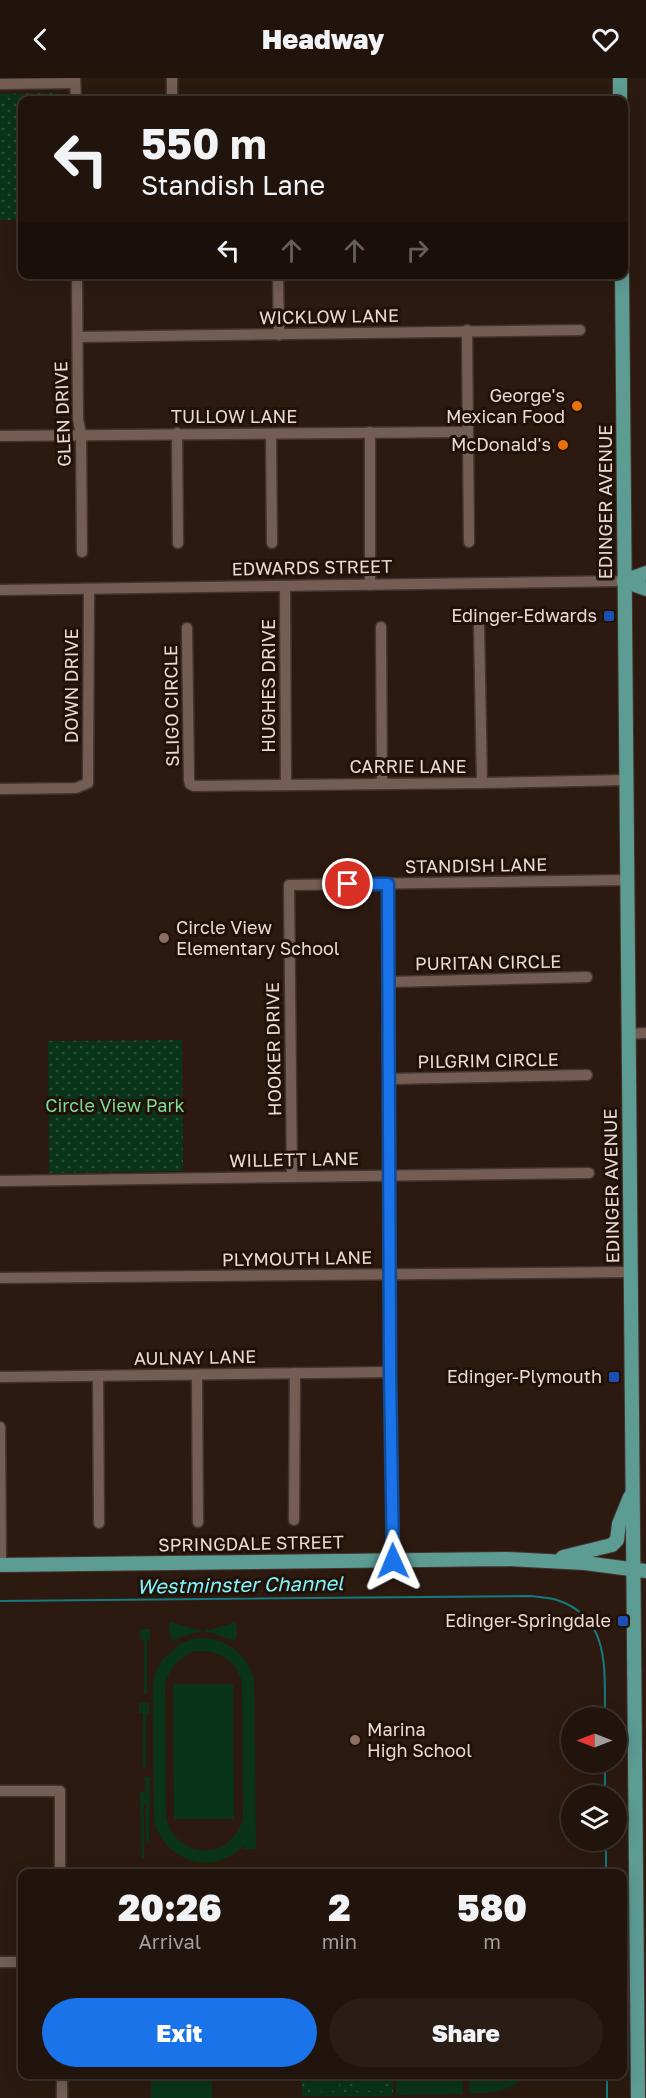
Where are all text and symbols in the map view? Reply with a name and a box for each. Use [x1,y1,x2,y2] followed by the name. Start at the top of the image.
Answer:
[24,23,57,56] icon: back
[262,23,384,55] text: Headway
[589,23,622,56] icon: heart
[141,118,267,168] text: 550 m
[42,120,120,198] icon: left
[141,169,325,201] text: Standish Lane
[212,234,245,267] icon: left
[275,234,308,267] icon: ahead
[338,234,371,267] icon: ahead
[401,234,434,267] icon: right
[259,304,399,328] street label: WICKLOW LANE
[49,361,75,467] street label: GLEN DRIVE
[446,384,565,427] place label: George's Mexican Food
[570,399,584,413] marker: George's Mexican Food
[171,405,297,427] street label: TULLOW LANE
[594,425,616,579] street label: EDINGER AVENUE
[451,433,551,455] place label: McDonald's
[556,438,570,452] marker: McDonald's
[232,555,392,579] street label: EDWARDS STREET
[451,604,597,626] place label: Edinger-Edwards
[602,609,616,623] marker: Edinger-Edwards
[257,619,279,753] street label: HUGHES DRIVE
[60,629,82,743] street label: DOWN DRIVE
[159,645,183,767] street label: SLIGO CIRCLE
[349,755,467,777] street label: CARRIE LANE
[405,853,547,877] street label: STANDISH LANE
[322,858,373,909] pin
[331,867,364,900] icon: arrive
[176,916,340,959] place label: Circle View Elementary School
[157,931,171,945] marker: Circle View Elementary School
[415,950,561,974] street label: PURITAN CIRCLE
[261,982,285,1116] street label: HOOKER DRIVE
[417,1048,559,1072] street label: PILGRIM CIRCLE
[45,1094,185,1116] park label: Circle View Park
[599,1109,623,1264] street label: EDINGER AVENUE
[229,1147,359,1171] street label: WILLETT LANE
[222,1246,372,1270] street label: PLYMOUTH LANE
[134,1345,256,1369] street label: AULNAY LANE
[447,1365,602,1387] place label: Edinger-Plymouth
[607,1370,621,1384] marker: Edinger-Plymouth
[361,1529,425,1593] position arrow
[158,1530,344,1556] street label: SPRINGDALE STREET
[136,1570,344,1598] water label: Westminster Channel
[445,1609,611,1631] place label: Edinger-Springdale
[616,1614,630,1628] marker: Edinger-Springdale
[561,1707,627,1773] north arrow
[561,1707,627,1851] map controls
[367,1718,472,1761] place label: Marina High School
[348,1733,362,1747] marker: Marina High School
[561,1785,627,1851] button: layers
[118,1886,222,1929] text: 20:26
[328,1886,350,1929] text: 2
[457,1886,527,1929] text: 580
[138,1929,201,1953] text: Arrival
[322,1929,357,1953] text: min
[483,1929,501,1953] text: m
[42,1998,317,2067] button: Exit
[329,1998,603,2067] button: Share

